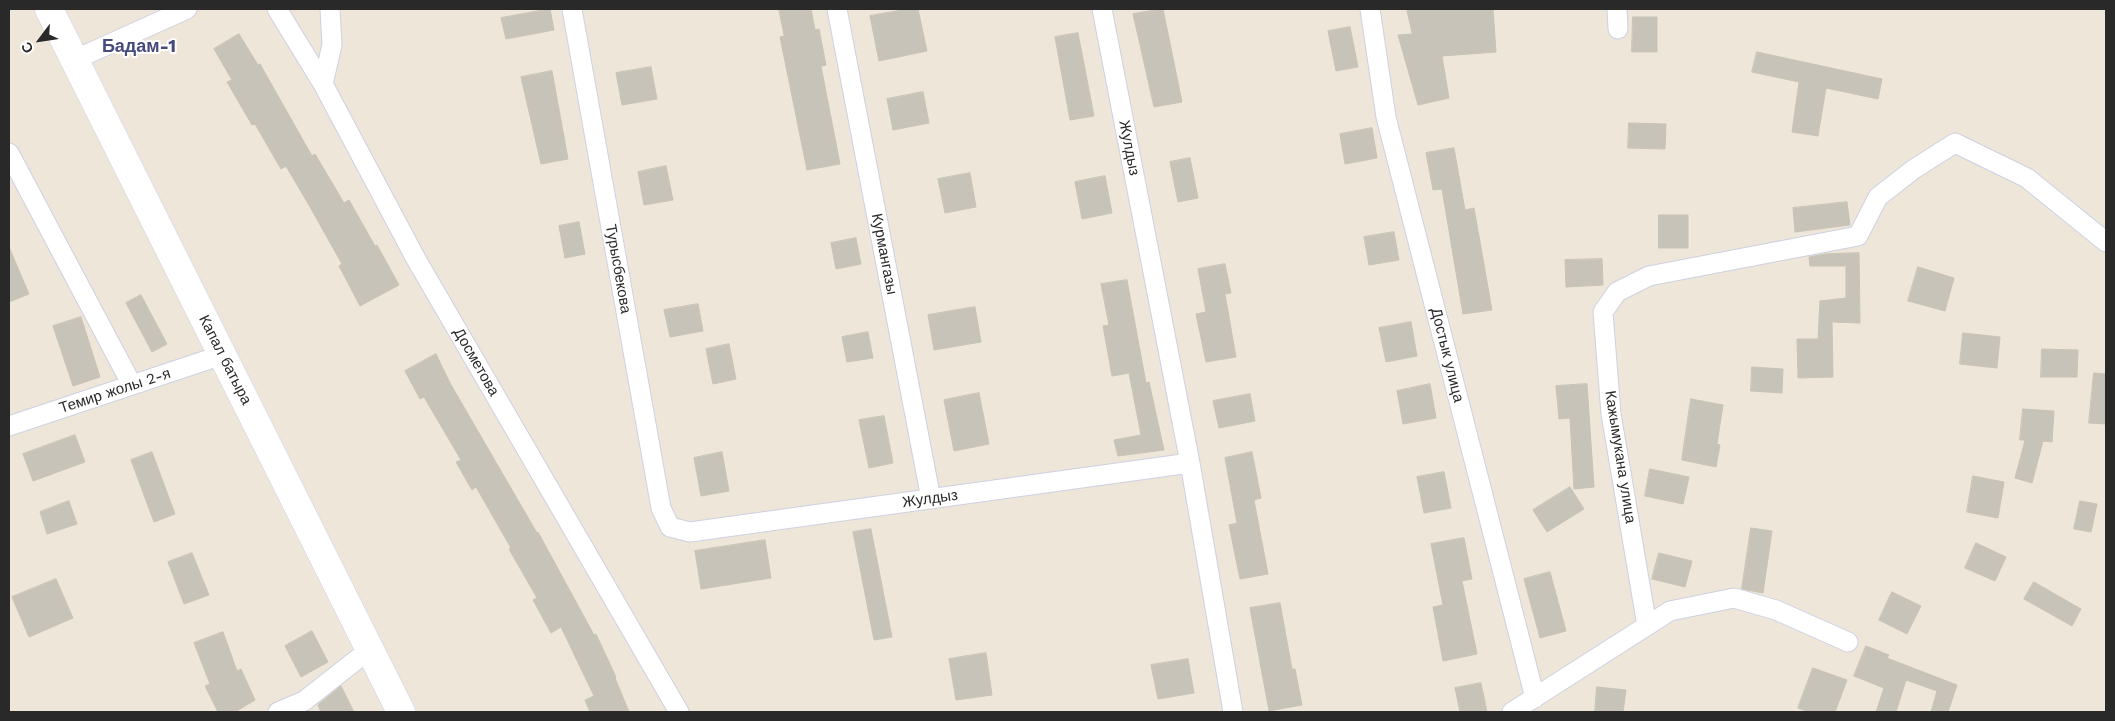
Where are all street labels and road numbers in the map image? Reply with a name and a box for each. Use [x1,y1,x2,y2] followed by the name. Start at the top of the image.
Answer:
[1115,119,1143,177] street label: Жулдыз
[867,212,901,296] street label: Курмангазы
[601,223,635,315] street label: Турысбекова
[1427,306,1467,404] street label: Достык улица
[195,312,255,408] street label: Капал батыра
[449,325,503,399] street label: Досметова
[57,365,173,417] street label: Темир жолы 2-я
[1601,389,1639,525] street label: Кажымукана улица
[901,486,959,512] street label: Жулдыз

